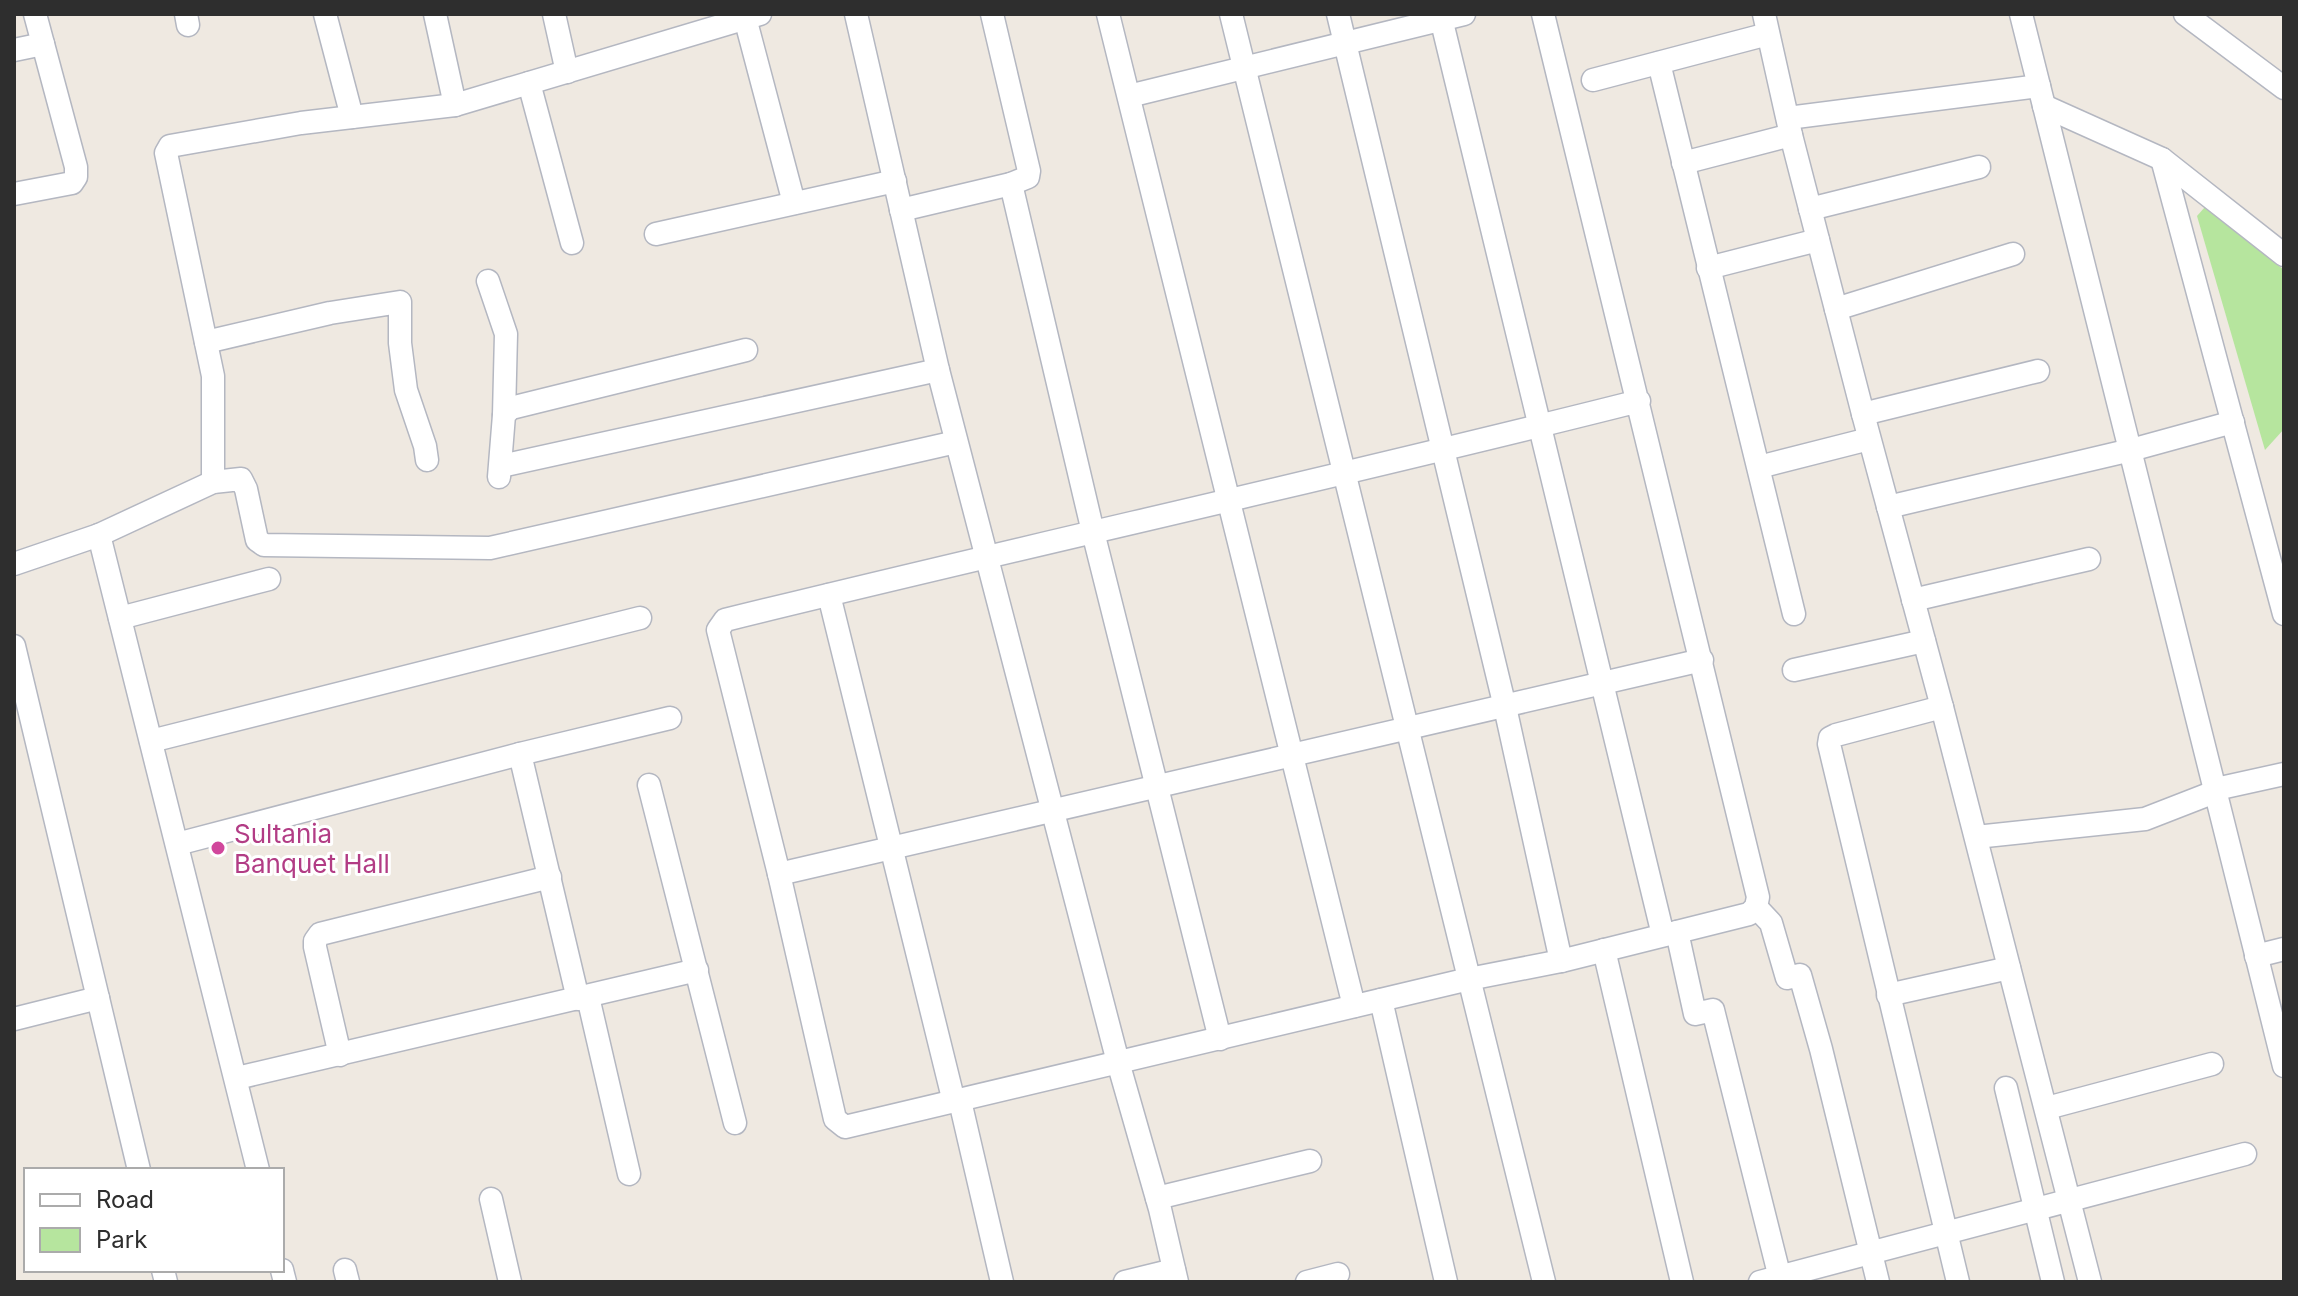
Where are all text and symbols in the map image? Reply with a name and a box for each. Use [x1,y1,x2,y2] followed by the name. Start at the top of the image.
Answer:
[234,818,390,879] place label: Sultania Banquet Hall
[209,839,227,857] marker: Sultania Banquet Hall
[24,1168,284,1272] legend
[96,1185,154,1214] text: Road
[96,1225,147,1254] text: Park

